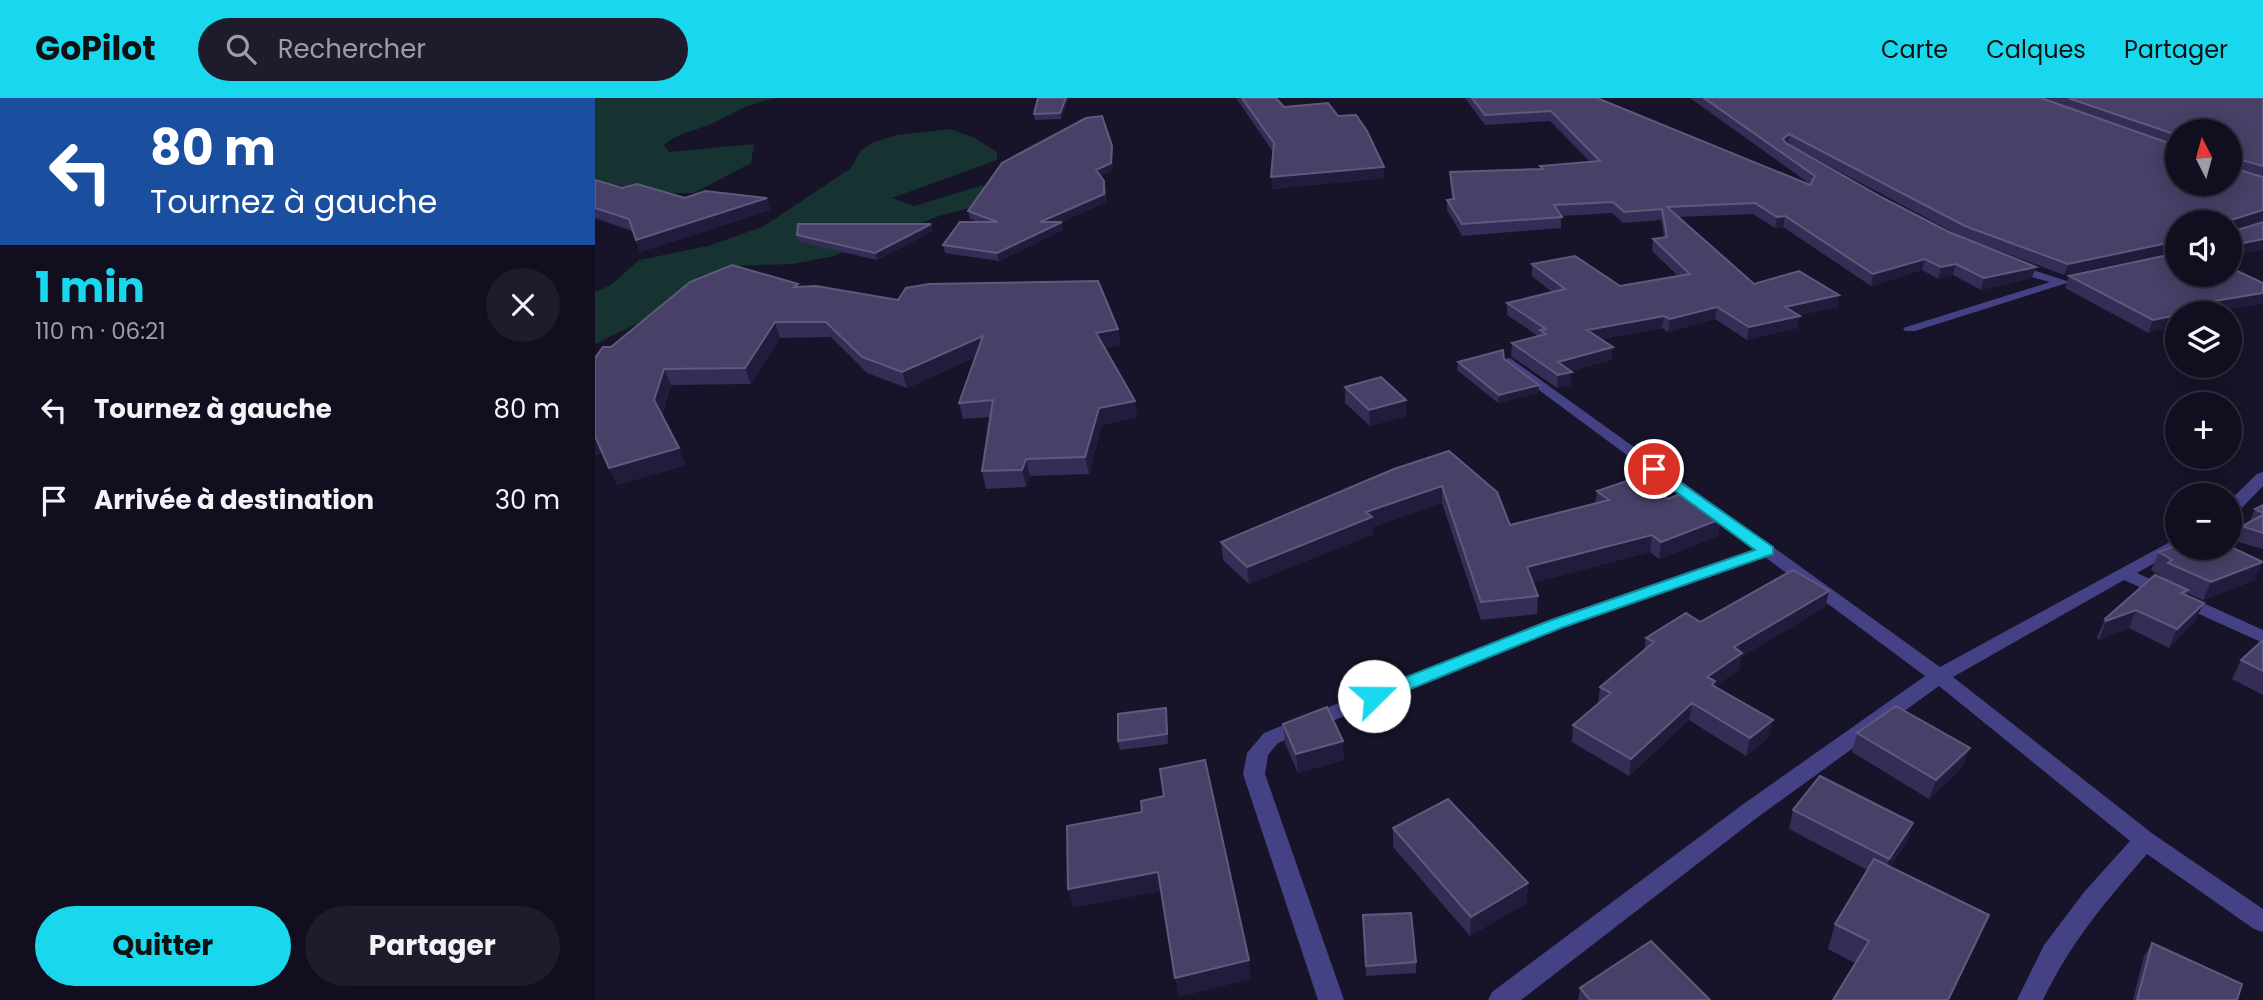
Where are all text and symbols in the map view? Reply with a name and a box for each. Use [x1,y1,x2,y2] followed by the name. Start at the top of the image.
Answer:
[198,18,688,81] search box
[35,25,156,72] text: GoPilot
[222,30,260,68] icon: search
[278,31,426,67] text: Rechercher
[1881,33,1948,66] text: Carte
[1986,33,2086,66] text: Calques
[2124,33,2228,66] text: Partager
[150,114,276,182] text: 80 m
[2165,119,2242,196] north arrow
[2165,119,2242,560] map controls
[35,126,126,217] icon: left
[150,179,437,224] text: Tournez à gauche
[2165,210,2242,287] button: sound
[35,258,145,317] text: 1 min
[486,268,560,342] button: close
[2165,301,2242,378] button: layers
[35,315,166,347] text: 110 m · 06:21
[35,391,73,429] icon: left
[94,391,332,427] text: Tournez à gauche
[494,391,560,427] text: 80 m
[2165,392,2242,469] button: +
[1624,439,1684,499] pin
[1635,450,1673,488] icon: arrive
[35,482,73,520] icon: arrive
[94,482,374,518] text: Arrivée à destination
[495,482,560,518] text: 30 m
[2165,483,2242,560] button: −
[1337,659,1411,733] position arrow
[35,906,291,986] button: Quitter
[305,906,560,986] button: Partager

